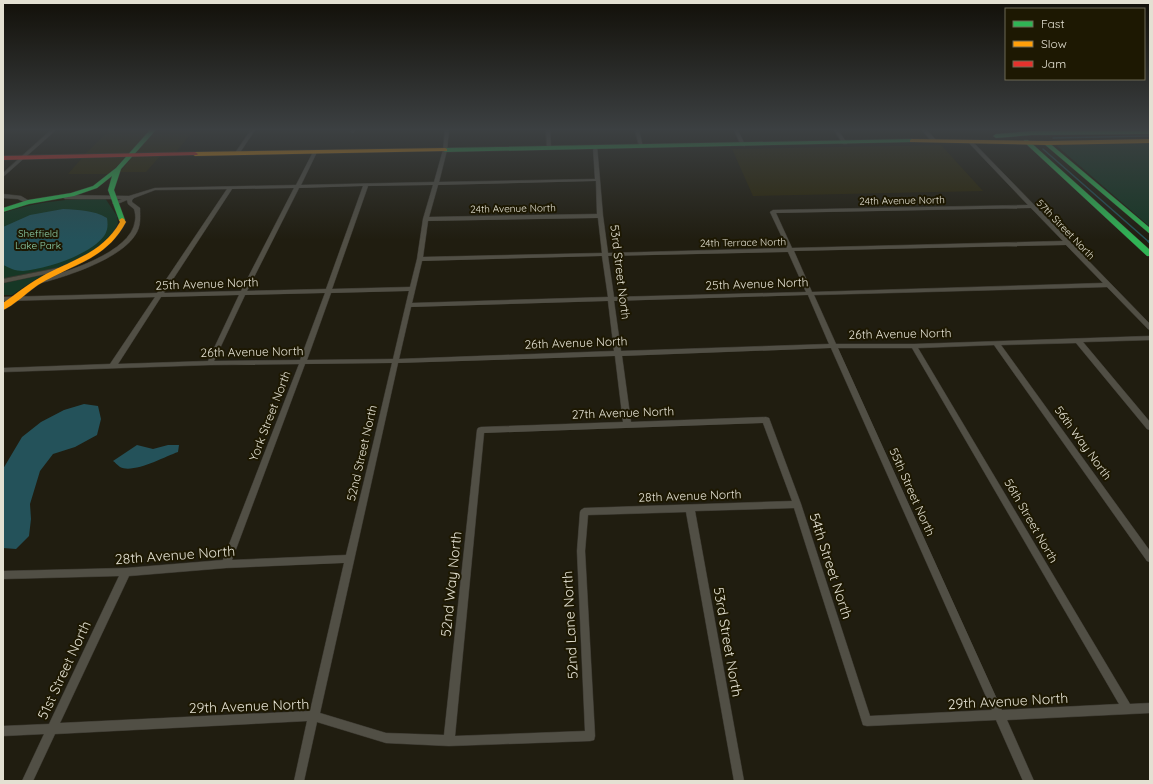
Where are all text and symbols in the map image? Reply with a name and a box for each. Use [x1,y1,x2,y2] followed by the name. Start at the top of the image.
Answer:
[1005,8,1145,80] legend
[1041,16,1065,31] text: Fast
[1041,36,1067,51] text: Slow
[1041,56,1066,71] text: Jam
[859,193,945,208] street label: 24th Avenue North
[1034,197,1098,262] street label: 57th Street North
[470,201,556,216] street label: 24th Avenue North
[607,224,634,320] street label: 53rd Street North
[15,227,61,252] park label: Sheffield Lake Park
[700,235,786,250] street label: 24th Terrace North
[155,274,259,293] street label: 25th Avenue North
[705,274,809,293] street label: 25th Avenue North
[848,325,952,342] street label: 26th Avenue North
[524,333,628,352] street label: 26th Avenue North
[200,343,304,360] street label: 26th Avenue North
[245,369,294,463] street label: York Street North
[343,403,380,502] street label: 52nd Street North
[571,403,674,422] street label: 27th Avenue North
[1052,403,1115,483] street label: 56th Way North
[886,445,939,538] street label: 55th Street North
[1001,476,1062,566] street label: 56th Street North
[638,486,742,505] street label: 28th Avenue North
[805,511,857,621] street label: 54th Street North
[436,530,466,638] street label: 52nd Way North
[114,542,236,568] street label: 28th Avenue North
[558,570,582,680] street label: 52nd Lane North
[709,586,747,698] street label: 53rd Street North
[33,618,95,722] street label: 51st Street North
[947,689,1069,713] street label: 29th Avenue North
[188,695,310,717] street label: 29th Avenue North

